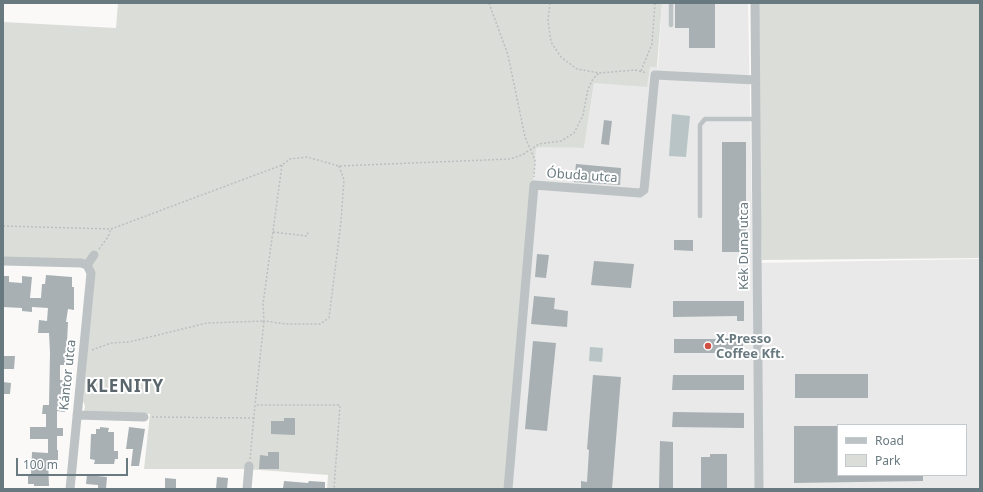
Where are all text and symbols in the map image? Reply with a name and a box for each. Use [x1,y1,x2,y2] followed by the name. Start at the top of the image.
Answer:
[546,166,618,186] street label: Óbuda utca
[736,202,752,290] street label: Kék Duna utca
[716,331,784,362] place label: X-Presso Coffee Kft.
[57,339,79,411] street label: Kántor utca
[703,341,713,351] marker: X-Presso Coffee Kft.
[86,377,164,397] district label: KLENITY
[837,424,967,476] legend
[875,432,904,449] text: Road
[18,450,130,476] scale bar
[875,452,900,469] text: Park
[23,456,58,473] text: 100 m

